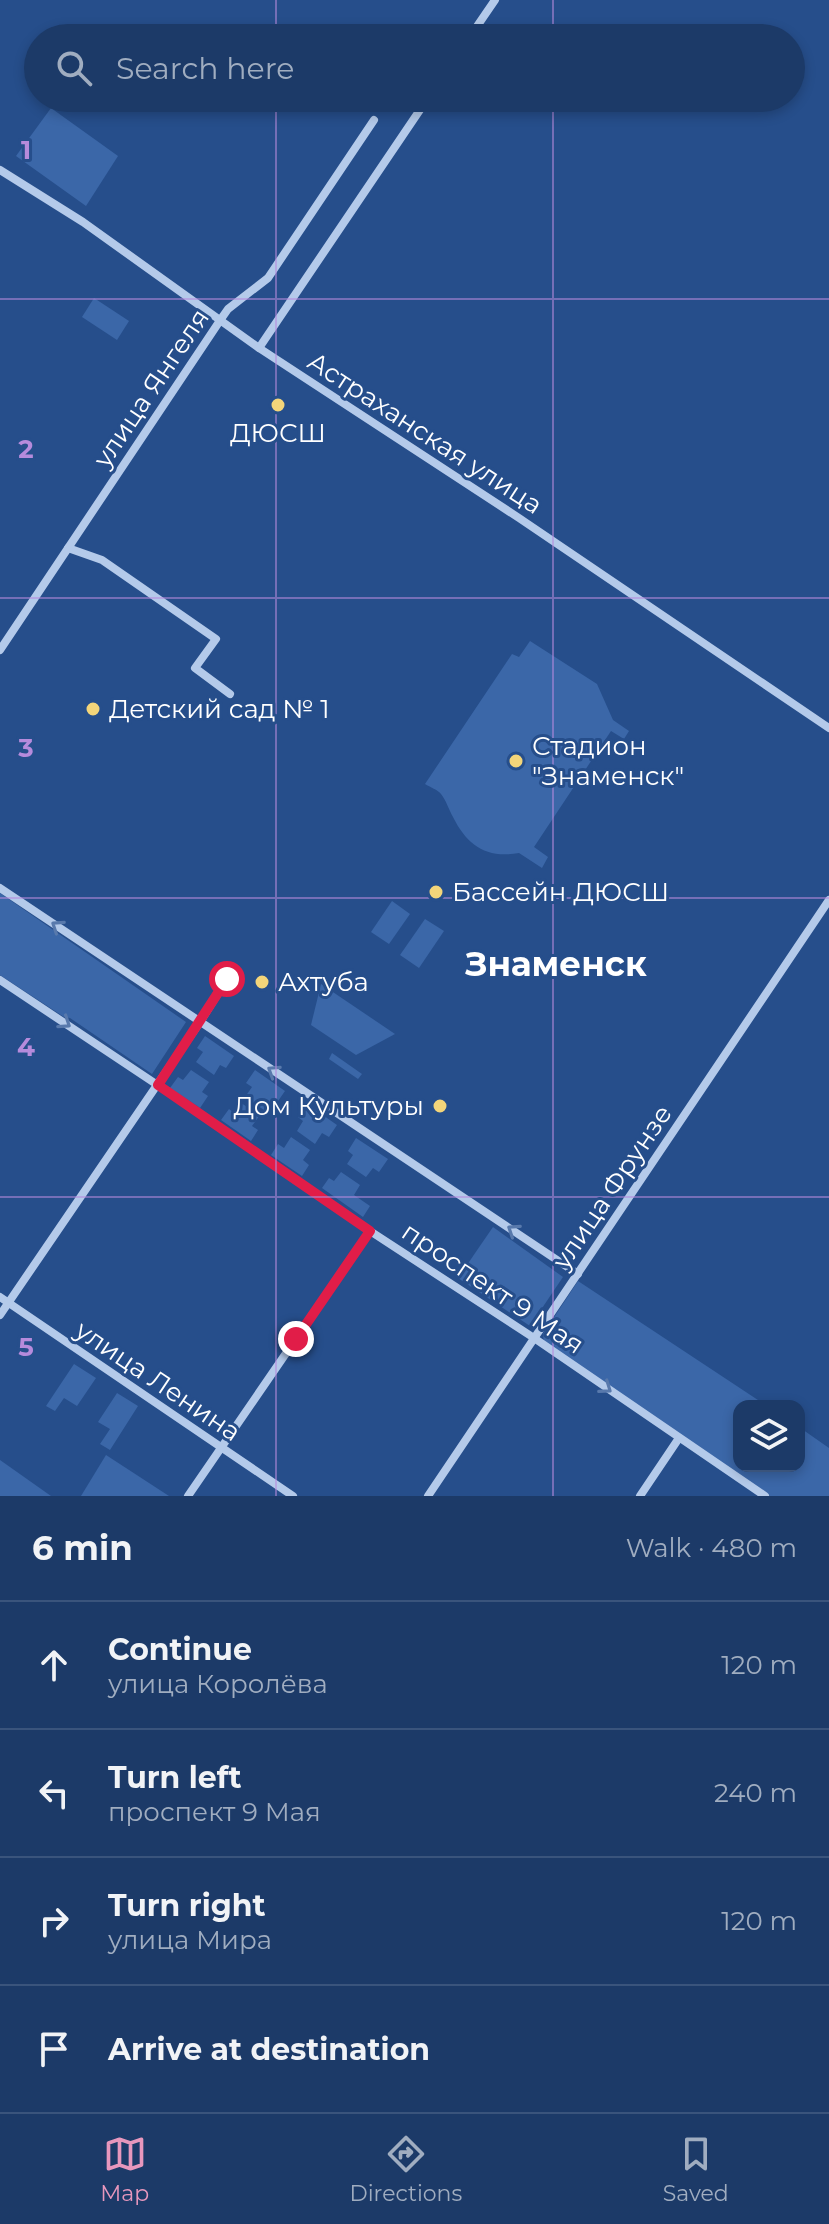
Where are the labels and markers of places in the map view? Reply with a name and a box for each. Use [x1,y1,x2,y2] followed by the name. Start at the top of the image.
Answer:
[269,396,287,414] marker: ДЮСШ
[230,417,326,449] place label: ДЮСШ
[109,693,330,725] place label: Детский сад № 1
[84,700,102,718] marker: Детский сад № 1
[532,730,684,792] place label: Стадион "Знаменск"
[507,752,525,770] marker: Стадион "Знаменск"
[452,876,669,908] place label: Бассейн ДЮСШ
[427,883,445,901] marker: Бассейн ДЮСШ
[278,966,369,998] place label: Ахтуба
[253,973,271,991] marker: Ахтуба
[234,1090,424,1122] place label: Дом Культуры
[431,1097,449,1115] marker: Дом Культуры

